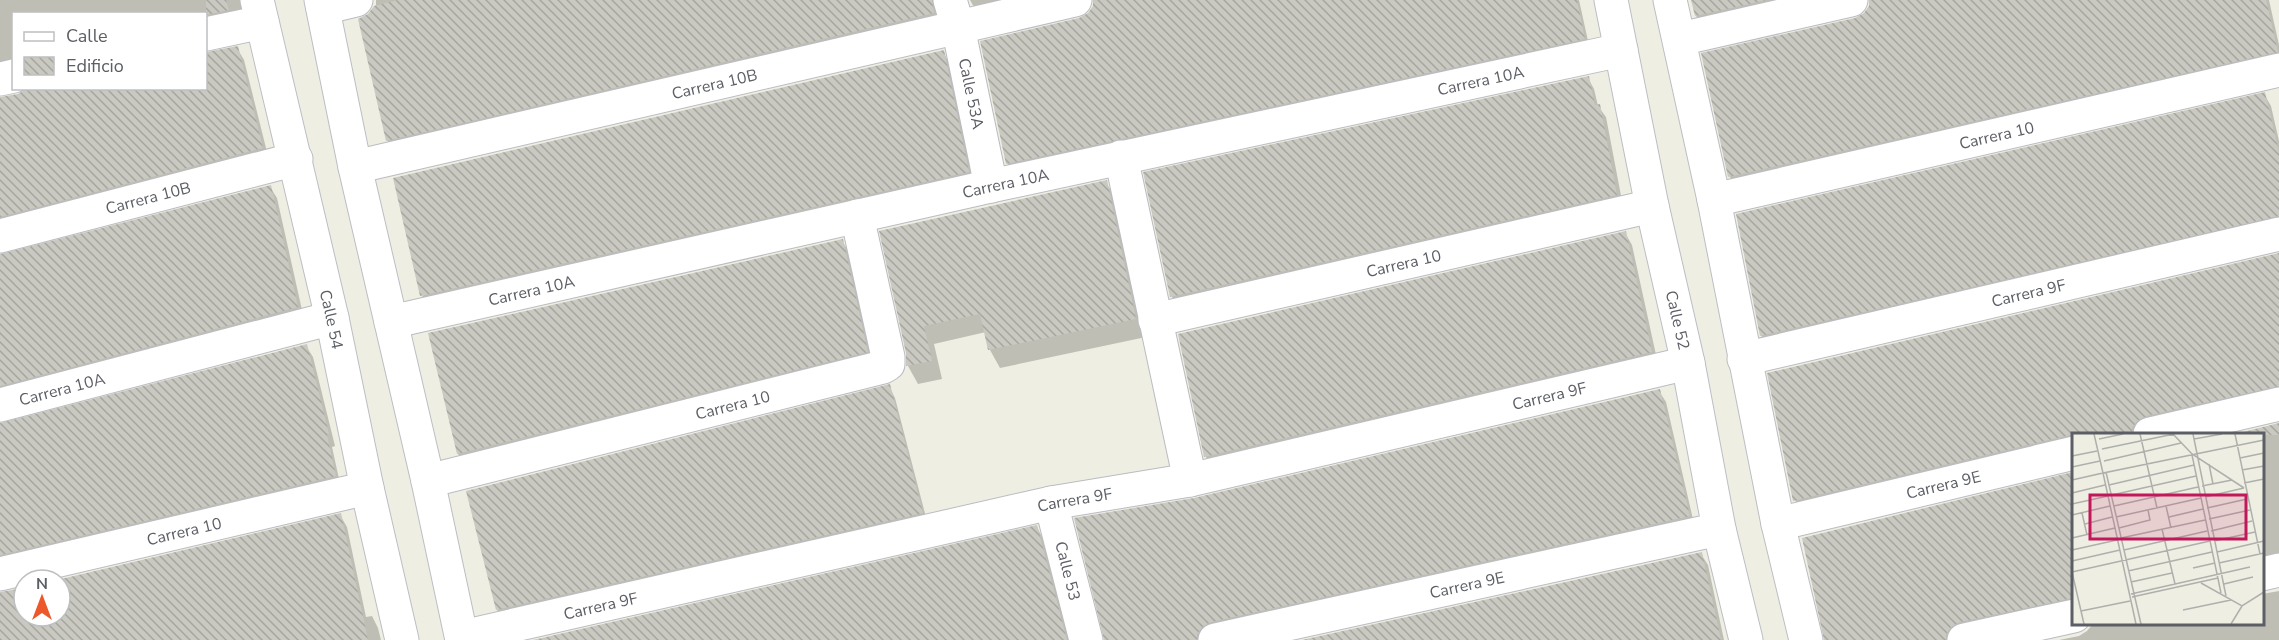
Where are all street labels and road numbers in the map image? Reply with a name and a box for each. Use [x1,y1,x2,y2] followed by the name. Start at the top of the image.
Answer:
[953,56,989,131] street label: Calle 53A
[1435,61,1526,101] street label: Carrera 10A
[670,64,760,105] street label: Carrera 10B
[1957,117,2037,155] street label: Carrera 10
[960,164,1051,204] street label: Carrera 10A
[103,177,193,220] street label: Carrera 10B
[1364,245,1443,283] street label: Carrera 10
[486,271,577,312] street label: Carrera 10A
[1989,274,2068,313] street label: Carrera 9F
[314,288,348,352] street label: Calle 54
[1660,288,1695,352] street label: Calle 52
[17,368,108,412] street label: Carrera 10A
[1510,377,1589,416] street label: Carrera 9F
[693,386,773,426] street label: Carrera 10
[1904,466,1983,505] street label: Carrera 9E
[1035,483,1114,518] street label: Carrera 9F
[145,512,224,551] street label: Carrera 10
[1049,539,1085,603] street label: Calle 53
[1428,567,1507,604] street label: Carrera 9E
[561,587,640,626] street label: Carrera 9F

